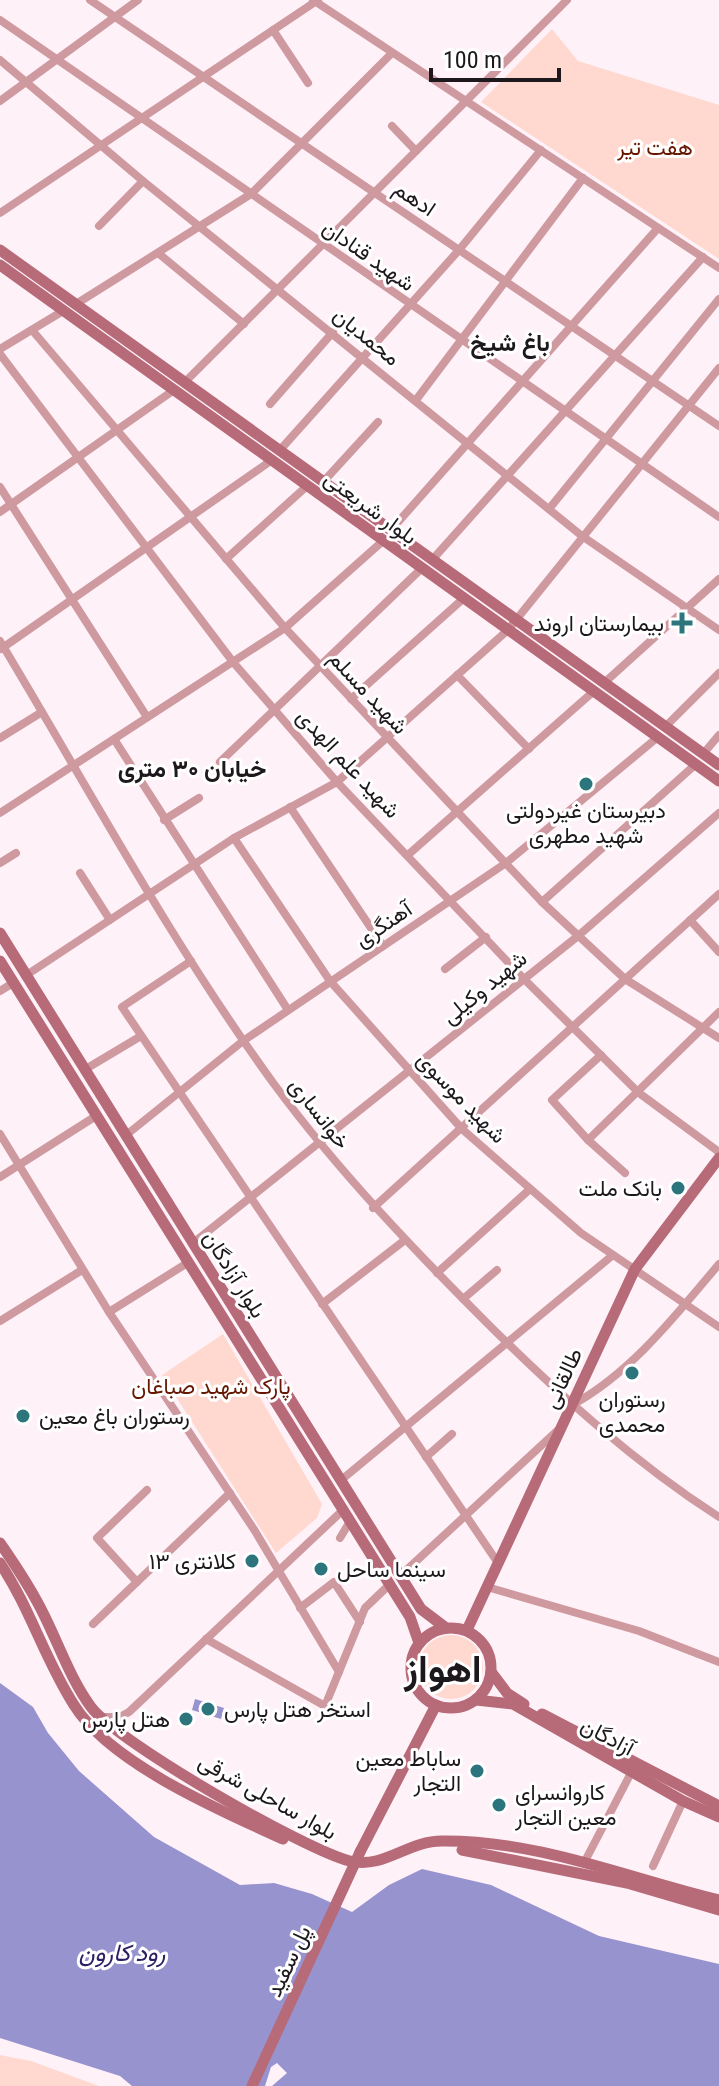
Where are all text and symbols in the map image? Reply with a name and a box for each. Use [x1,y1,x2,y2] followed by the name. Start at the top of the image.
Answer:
[431,32,559,82] scale bar
[443,46,502,74] text: 100 m
[616,135,693,161] park label: هفت تیر
[388,176,440,223] street label: ادهم
[317,215,420,297] street label: شهید قنادان
[328,302,405,371] street label: محمدیان
[470,329,550,360] district label: باغ شیخ
[319,465,422,550] street label: بلوار شریعتی
[534,611,664,637] place label: بیمارستان اروند
[671,612,693,634] marker: بیمارستان اروند
[322,646,413,740] street label: شهید مسلم
[290,704,406,824] street label: شهید علم الهدی
[118,755,266,784] district label: خیابان ۳۰ متری
[577,775,595,793] marker: دبیرستان غیردولتی شهید مطهری
[506,798,666,849] place label: دبیرستان غیردولتی شهید مطهری
[350,895,419,953] street label: آهنگری
[437,946,532,1030] street label: شهید وکیلی
[411,1047,511,1149] street label: شهید موسوی
[283,1073,355,1154] street label: خوانساری
[579,1176,662,1201] place label: بانک ملت
[669,1179,687,1197] marker: بانک ملت
[197,1226,271,1323] street label: بلوار آزادگان
[538,1344,588,1413] street label: طالقانی
[623,1364,641,1382] marker: رستوران محمدی
[131,1374,291,1401] park label: پارک شهید صباغان
[599,1387,665,1438] place label: رستوران محمدی
[39,1404,190,1431] place label: رستوران باغ معین
[14,1407,32,1425] marker: رستوران باغ معین
[149,1549,236,1575] place label: کلانتری ۱۳
[243,1552,261,1570] marker: کلانتری ۱۳
[337,1557,446,1582] place label: سینما ساحل
[312,1560,330,1578] marker: سینما ساحل
[403,1647,482,1693] district label: اهواز
[224,1697,371,1724] place label: استخر هتل پارس
[199,1700,217,1718] marker: استخر هتل پارس
[82,1707,170,1734] place label: هتل پارس
[177,1710,195,1728] marker: هتل پارس
[576,1712,640,1763] street label: آزادگان
[355,1746,461,1797] place label: ساباط معین التجار
[194,1748,341,1846] street label: بلوار ساحلی شرقی
[468,1762,486,1780] marker: ساباط معین التجار
[514,1780,617,1831] place label: کاروانسرای معین التجار
[490,1796,508,1814] marker: کاروانسرای معین التجار
[261,1922,318,2001] street label: پل سفید
[78,1939,166,1968] water label: رود کارون

